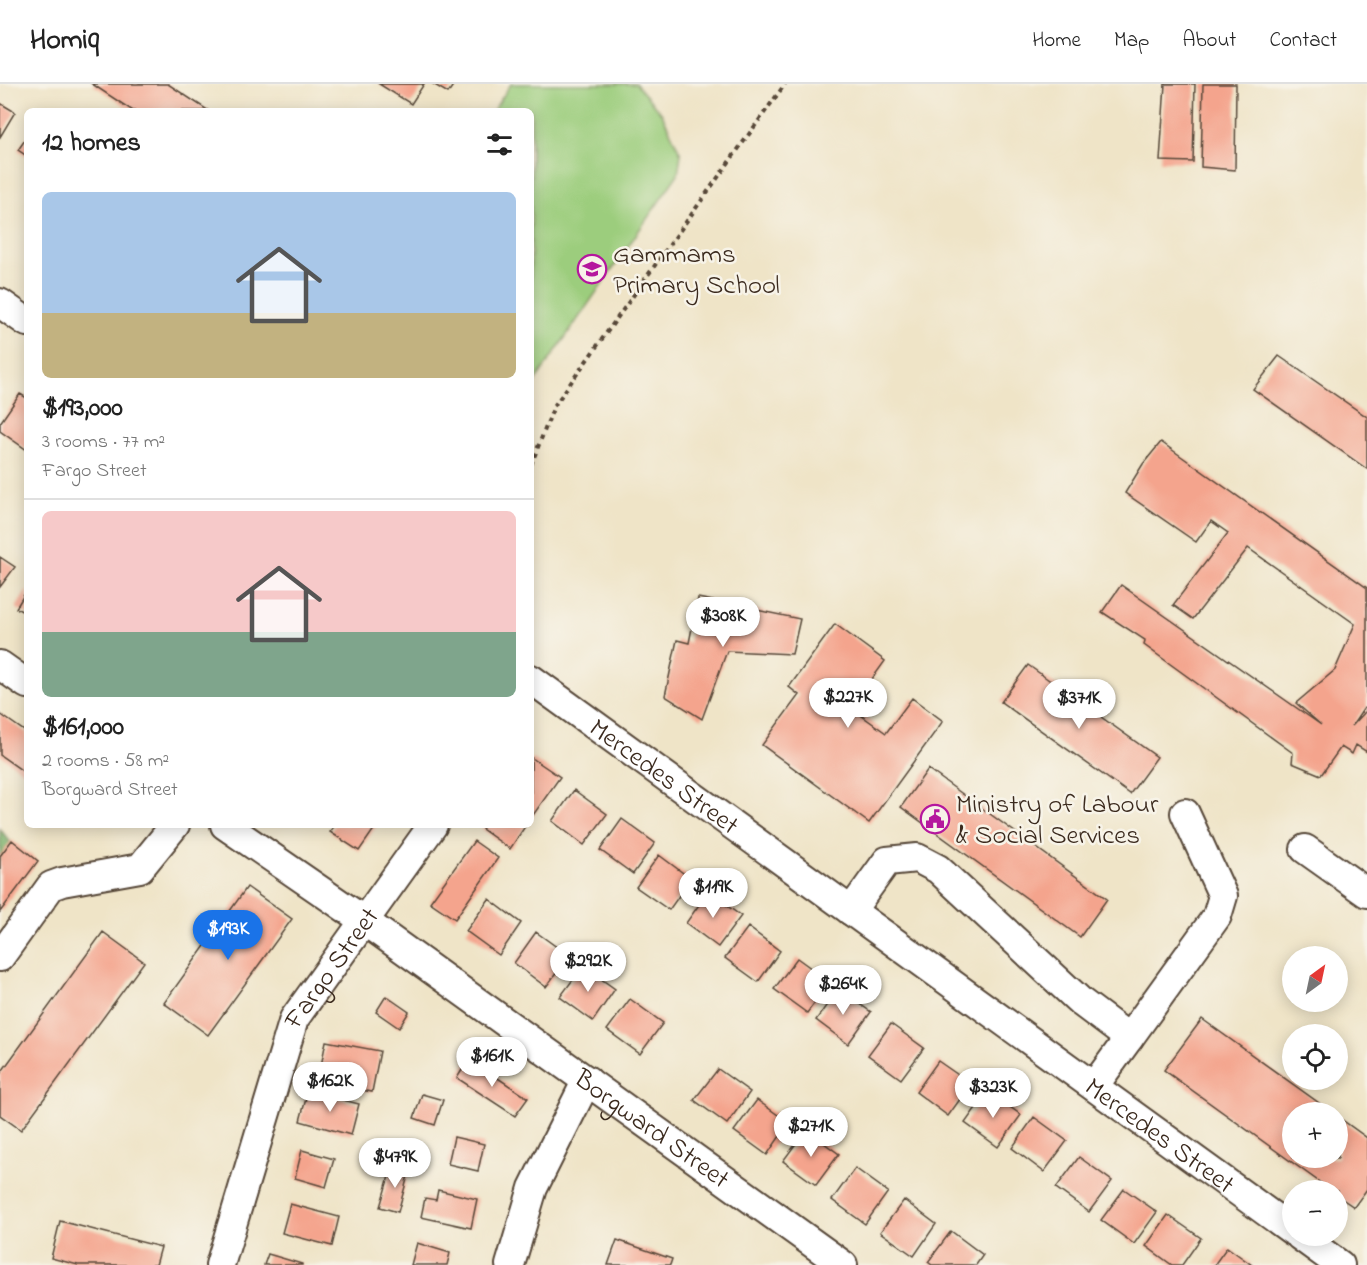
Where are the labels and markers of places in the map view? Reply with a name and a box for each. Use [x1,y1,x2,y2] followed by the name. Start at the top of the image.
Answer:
[613,236,780,306] place label: Gammams Primary School
[576,253,608,285] school or university icon: Gammams Primary School
[681,597,765,648] pin: $308K
[806,678,890,729] pin: $227K
[1037,679,1121,730] pin: $371K
[956,786,1159,856] place label: Ministry of Labour & Social Services
[919,803,951,835] public building icon: Ministry of Labour & Social Services
[671,868,755,919] pin: $119K
[186,910,270,961] pin: $193K
[546,942,630,993] pin: $292K
[801,965,885,1016] pin: $264K
[450,1037,534,1088] pin: $161K
[288,1062,372,1113] pin: $162K
[951,1068,1035,1119] pin: $323K
[769,1107,853,1158] pin: $271K
[353,1138,437,1189] pin: $479K

